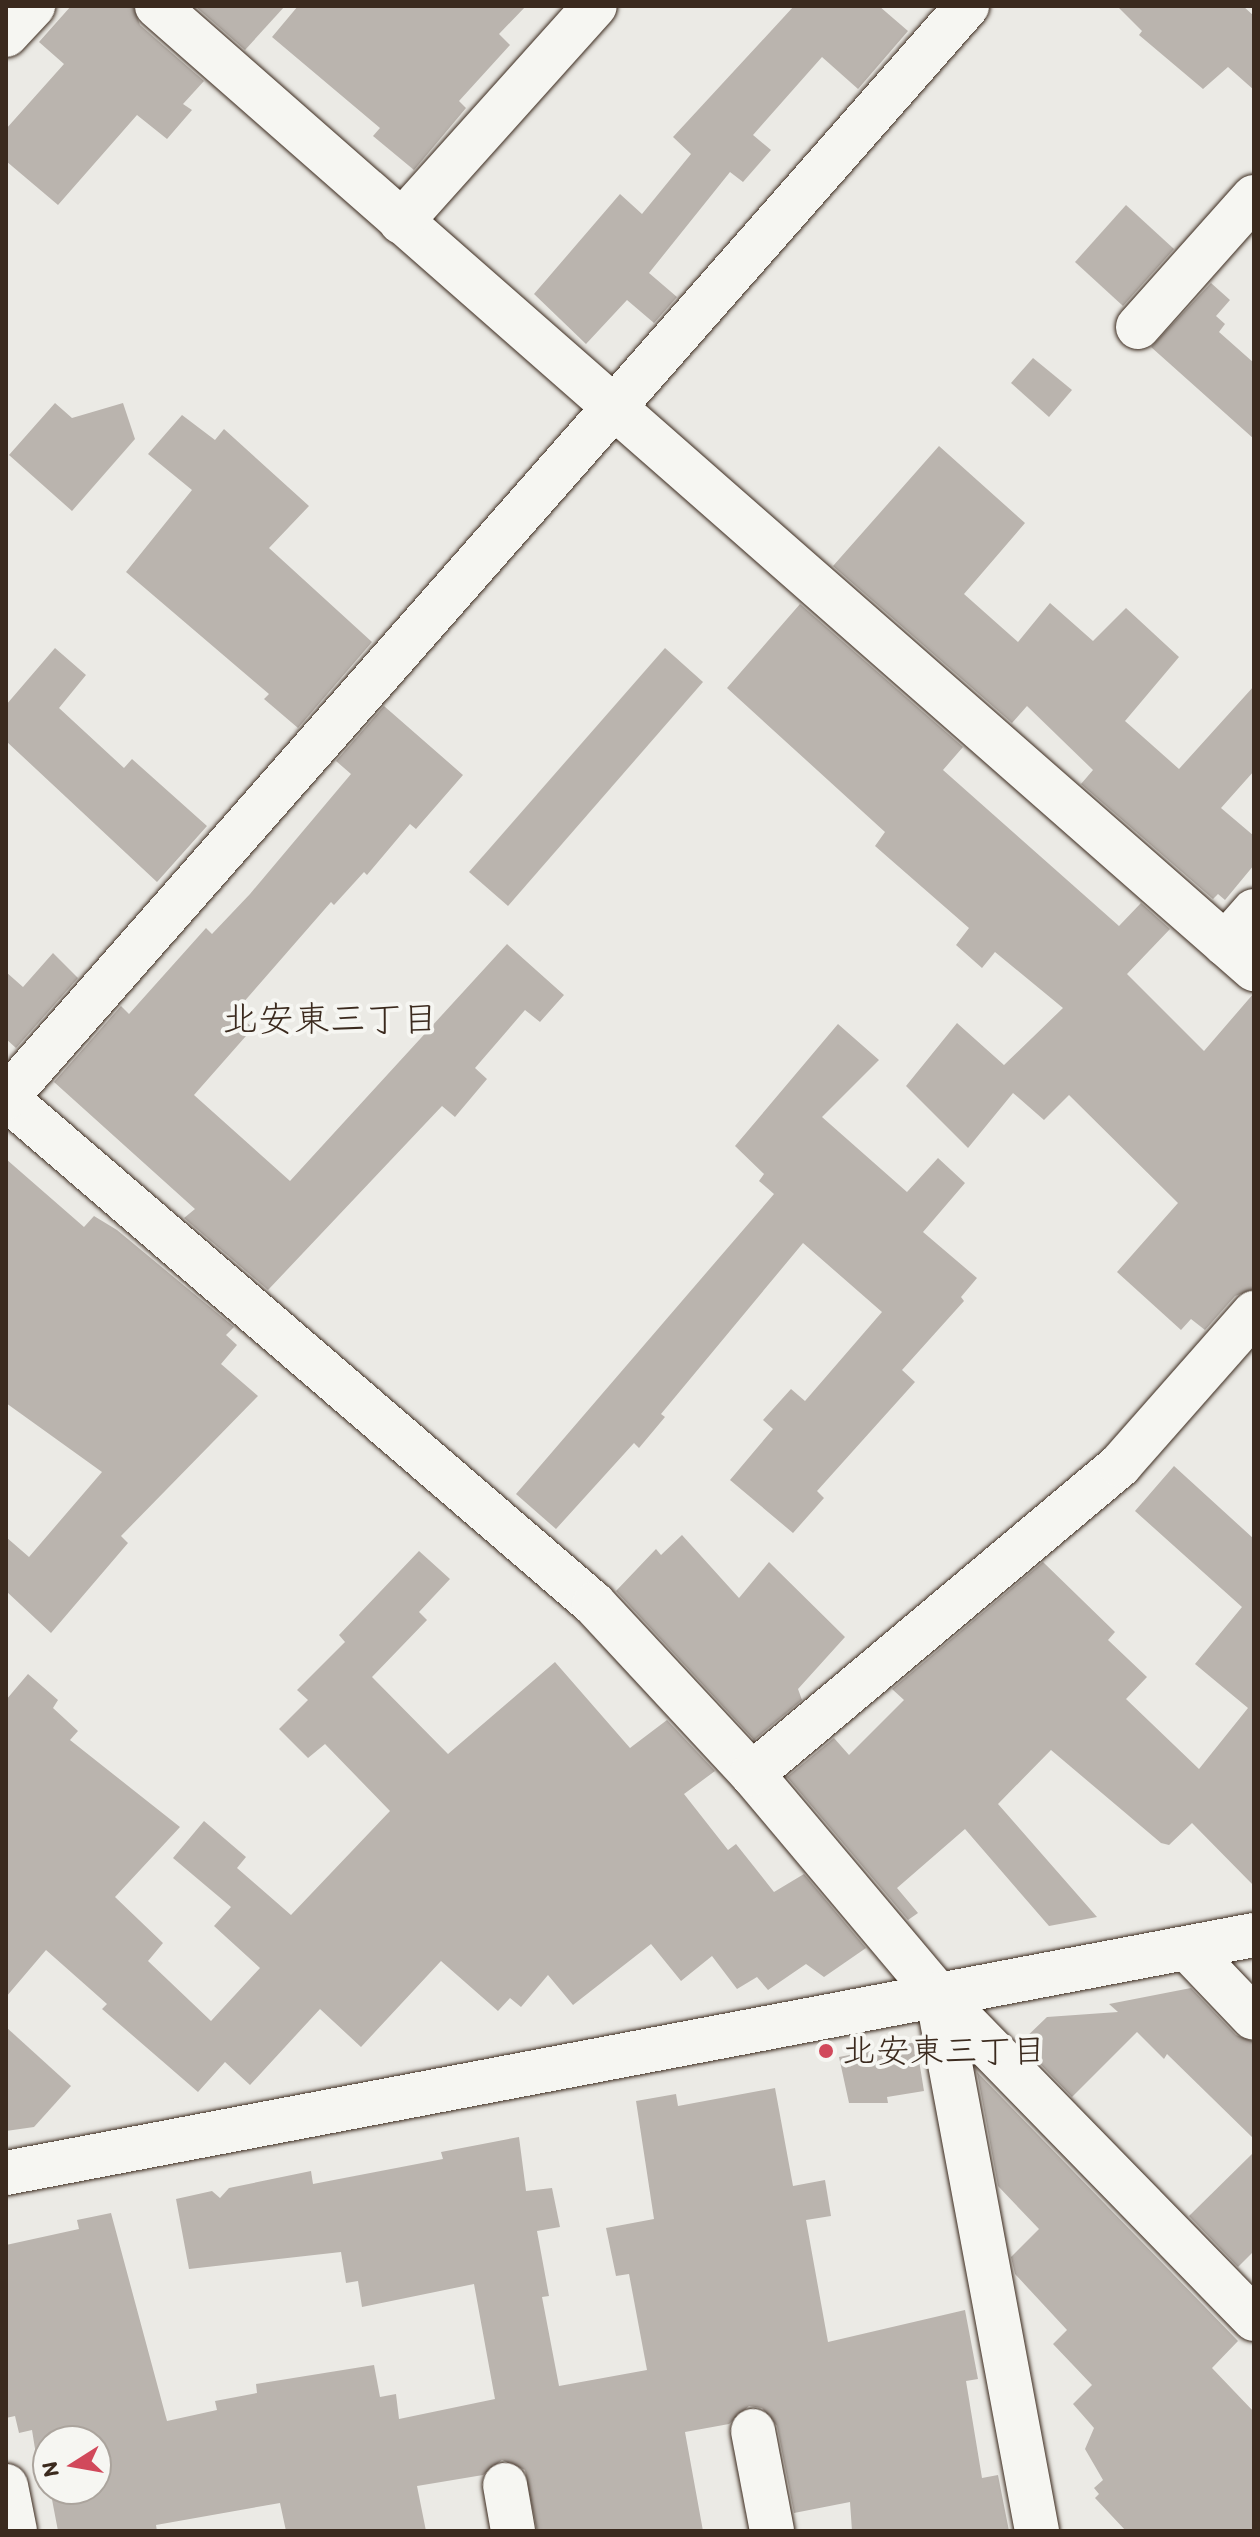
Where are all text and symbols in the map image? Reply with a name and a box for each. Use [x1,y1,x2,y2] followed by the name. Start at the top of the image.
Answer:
[222,997,438,1041] district label: 北安東三丁目
[842,2031,1046,2071] place label: 北安東三丁目
[817,2042,835,2060] marker: 北安東三丁目
[32,2425,112,2505] north arrow
[35,2459,65,2479] text: N

